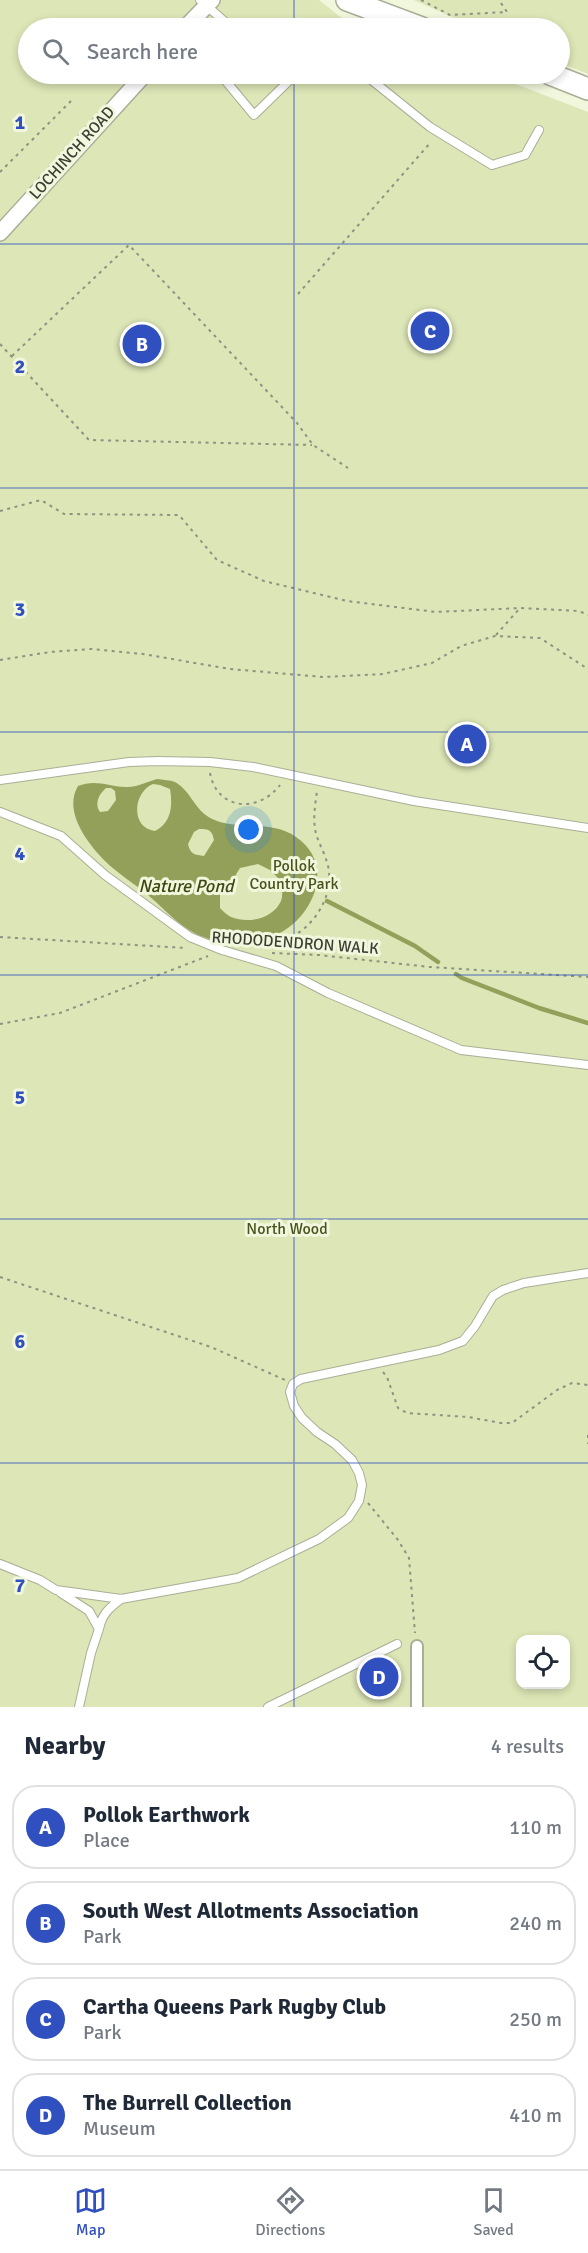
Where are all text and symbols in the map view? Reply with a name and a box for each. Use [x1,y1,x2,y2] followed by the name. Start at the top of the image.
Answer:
[18,18,570,84] search box
[39,35,72,68] icon: search
[87,38,198,65] text: Search here
[25,102,119,204] street label: LOCHINCH ROAD
[15,110,26,135] text: 1
[410,308,450,354] pin: C
[122,322,162,366] pin: B
[15,354,25,379] text: 2
[15,597,25,622] text: 3
[448,722,486,766] pin: A
[234,815,263,844] your location
[15,841,26,866] text: 4
[250,856,339,894] park label: Pollok Country Park
[139,875,236,897] water label: Nature Pond
[211,927,380,959] street label: RHODODENDRON WALK
[15,1085,25,1110] text: 5
[246,1219,328,1239] park label: North Wood
[15,1329,26,1354] text: 6
[15,1573,26,1598] text: 7
[516,1635,570,1689] map controls
[516,1635,570,1689] button: locate
[360,1654,398,1700] pin: D
[24,1730,105,1762] text: Nearby
[491,1734,564,1759] text: 4 results
[83,1801,250,1828] text: Pollok Earthwork
[39,1815,52,1840] text: A
[509,1815,562,1840] text: 110 m
[83,1828,130,1853] text: Place
[83,1897,419,1924] text: South West Allotments Association
[39,1911,52,1936] text: B
[509,1911,562,1936] text: 240 m
[83,1924,121,1949] text: Park
[83,1993,386,2020] text: Cartha Queens Park Rugby Club
[39,2007,52,2032] text: C
[509,2007,562,2032] text: 250 m
[83,2020,121,2045] text: Park
[83,2089,292,2116] text: The Burrell Collection
[39,2103,52,2128] text: D
[509,2103,562,2128] text: 410 m
[83,2116,156,2141] text: Museum
[74,2184,107,2240] tab: Map
[255,2184,325,2240] tab: Directions
[474,2184,514,2240] tab: Saved

